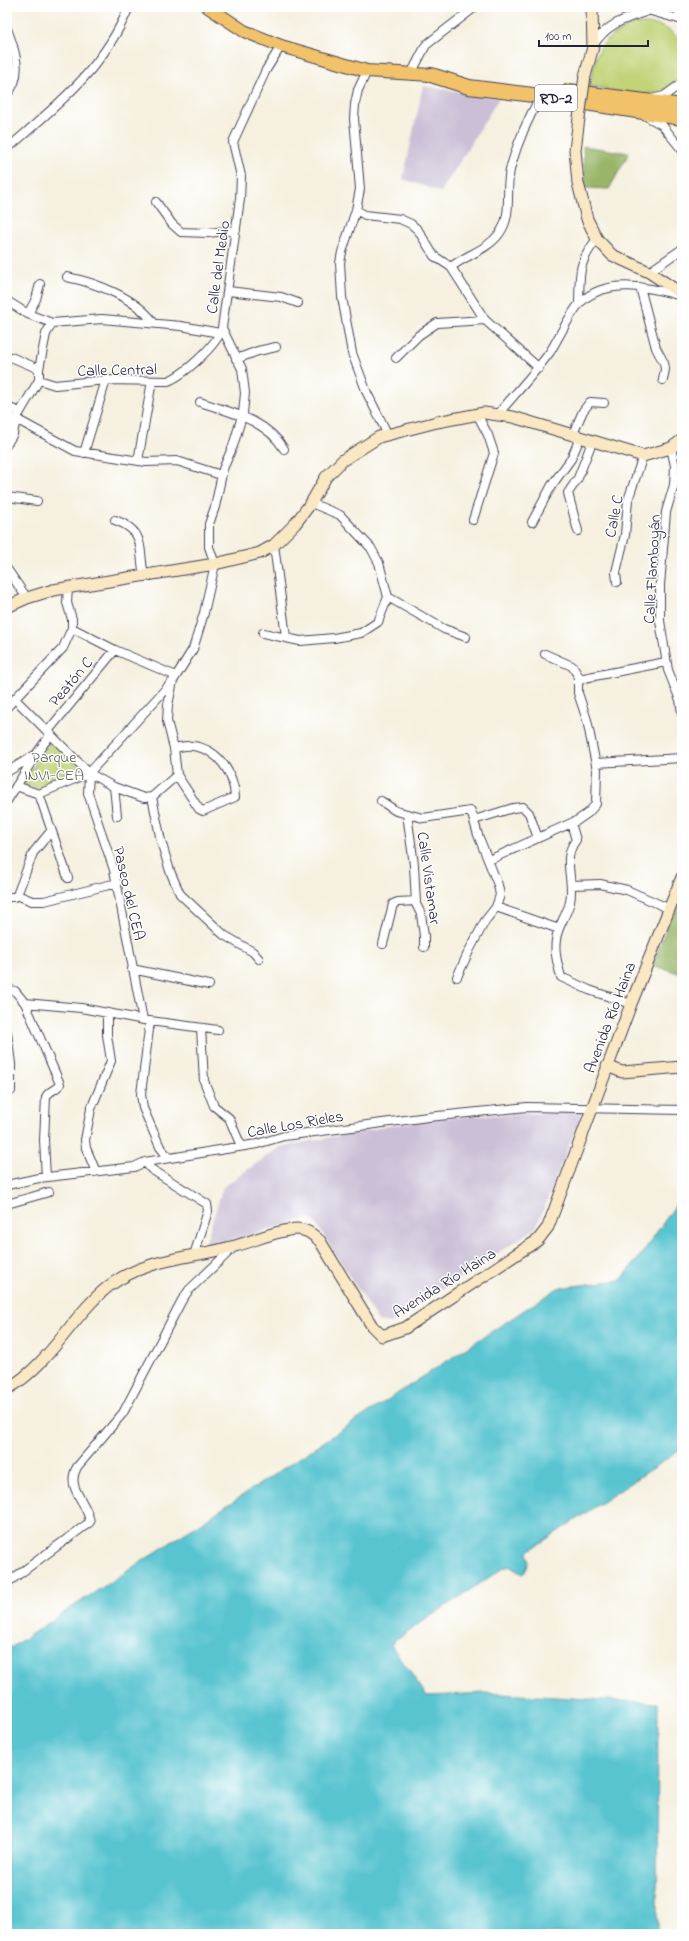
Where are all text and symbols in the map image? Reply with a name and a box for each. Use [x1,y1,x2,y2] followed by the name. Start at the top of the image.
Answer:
[539,22,648,48] scale bar
[545,28,572,46] text: 100 m
[535,85,577,111] road number: RD-2
[201,219,237,315] street label: Calle del Medio
[77,358,157,384] street label: Calle Central
[599,493,631,540] street label: Calle C
[638,514,668,625] street label: Calle Flamboyán
[44,652,100,712] street label: Peatón C
[24,746,84,788] park label: Parque INVI-CEA
[410,830,446,926] street label: Calle Vistamar
[106,844,151,943] street label: Paseo del CEA
[579,959,643,1077] street label: Avenida Río Haina
[245,1105,345,1145] street label: Calle Los Rieles
[389,1242,501,1325] street label: Avenida Río Haina

